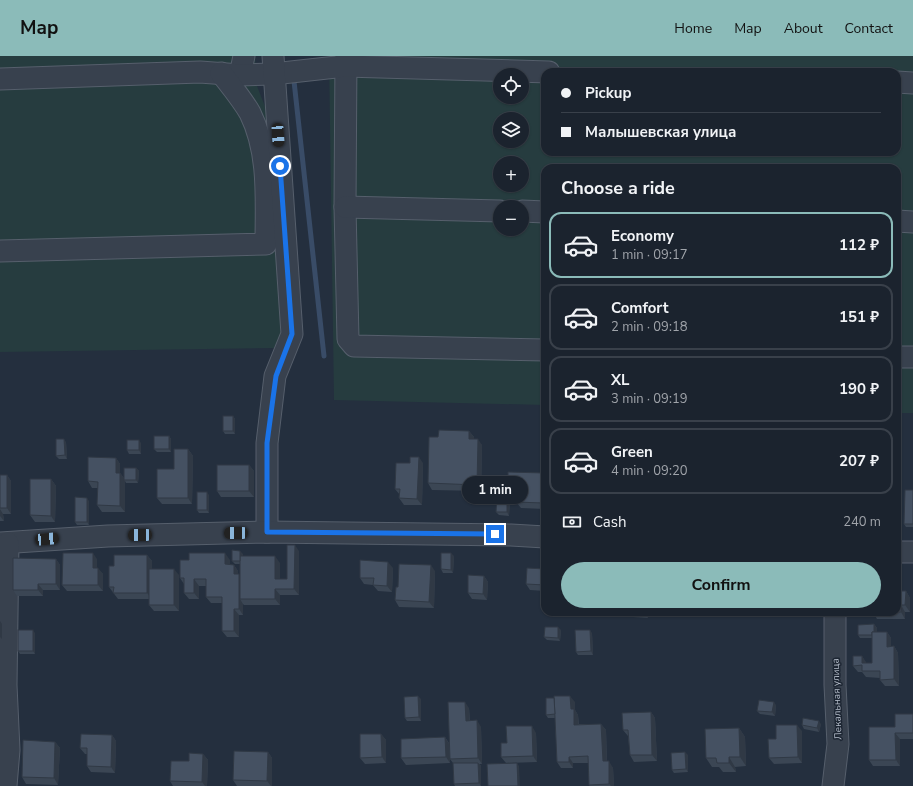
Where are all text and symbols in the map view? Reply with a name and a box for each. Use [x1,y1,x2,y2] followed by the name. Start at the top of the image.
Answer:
[20,15,58,41] text: Map
[674,19,712,38] text: Home
[734,19,762,38] text: Map
[784,19,823,38] text: About
[845,19,893,38] text: Contact
[493,68,529,236] map controls
[493,68,529,104] button: locate
[585,83,631,103] text: Pickup
[493,112,529,148] button: layers
[585,122,736,142] text: Малышевская улица
[271,123,285,147] car
[493,156,529,192] button: +
[271,157,289,175] route start
[561,176,675,200] text: Choose a ride
[493,200,529,236] button: −
[611,226,674,246] text: Economy
[563,227,599,263] icon: car
[839,235,879,255] text: 112 ₽
[611,246,687,264] text: 1 min · 09:17
[611,298,668,318] text: Comfort
[563,299,599,335] icon: car
[839,307,879,327] text: 151 ₽
[611,318,687,336] text: 2 min · 09:18
[611,370,630,390] text: XL
[563,371,599,407] icon: car
[839,379,879,399] text: 190 ₽
[611,390,687,408] text: 3 min · 09:19
[611,442,653,462] text: Green
[563,443,599,479] icon: car
[839,451,879,471] text: 207 ₽
[611,462,687,480] text: 4 min · 09:20
[462,476,528,504] callout: 1 min
[478,481,512,499] text: 1 min
[561,511,583,533] icon: cash
[593,512,627,532] text: Cash
[843,513,881,531] text: 240 m
[486,525,504,543] route end
[224,527,248,539] car
[128,529,152,541] car
[35,532,59,546] car
[561,562,881,608] button: Confirm
[829,658,845,740] street label: Лекальная улица

